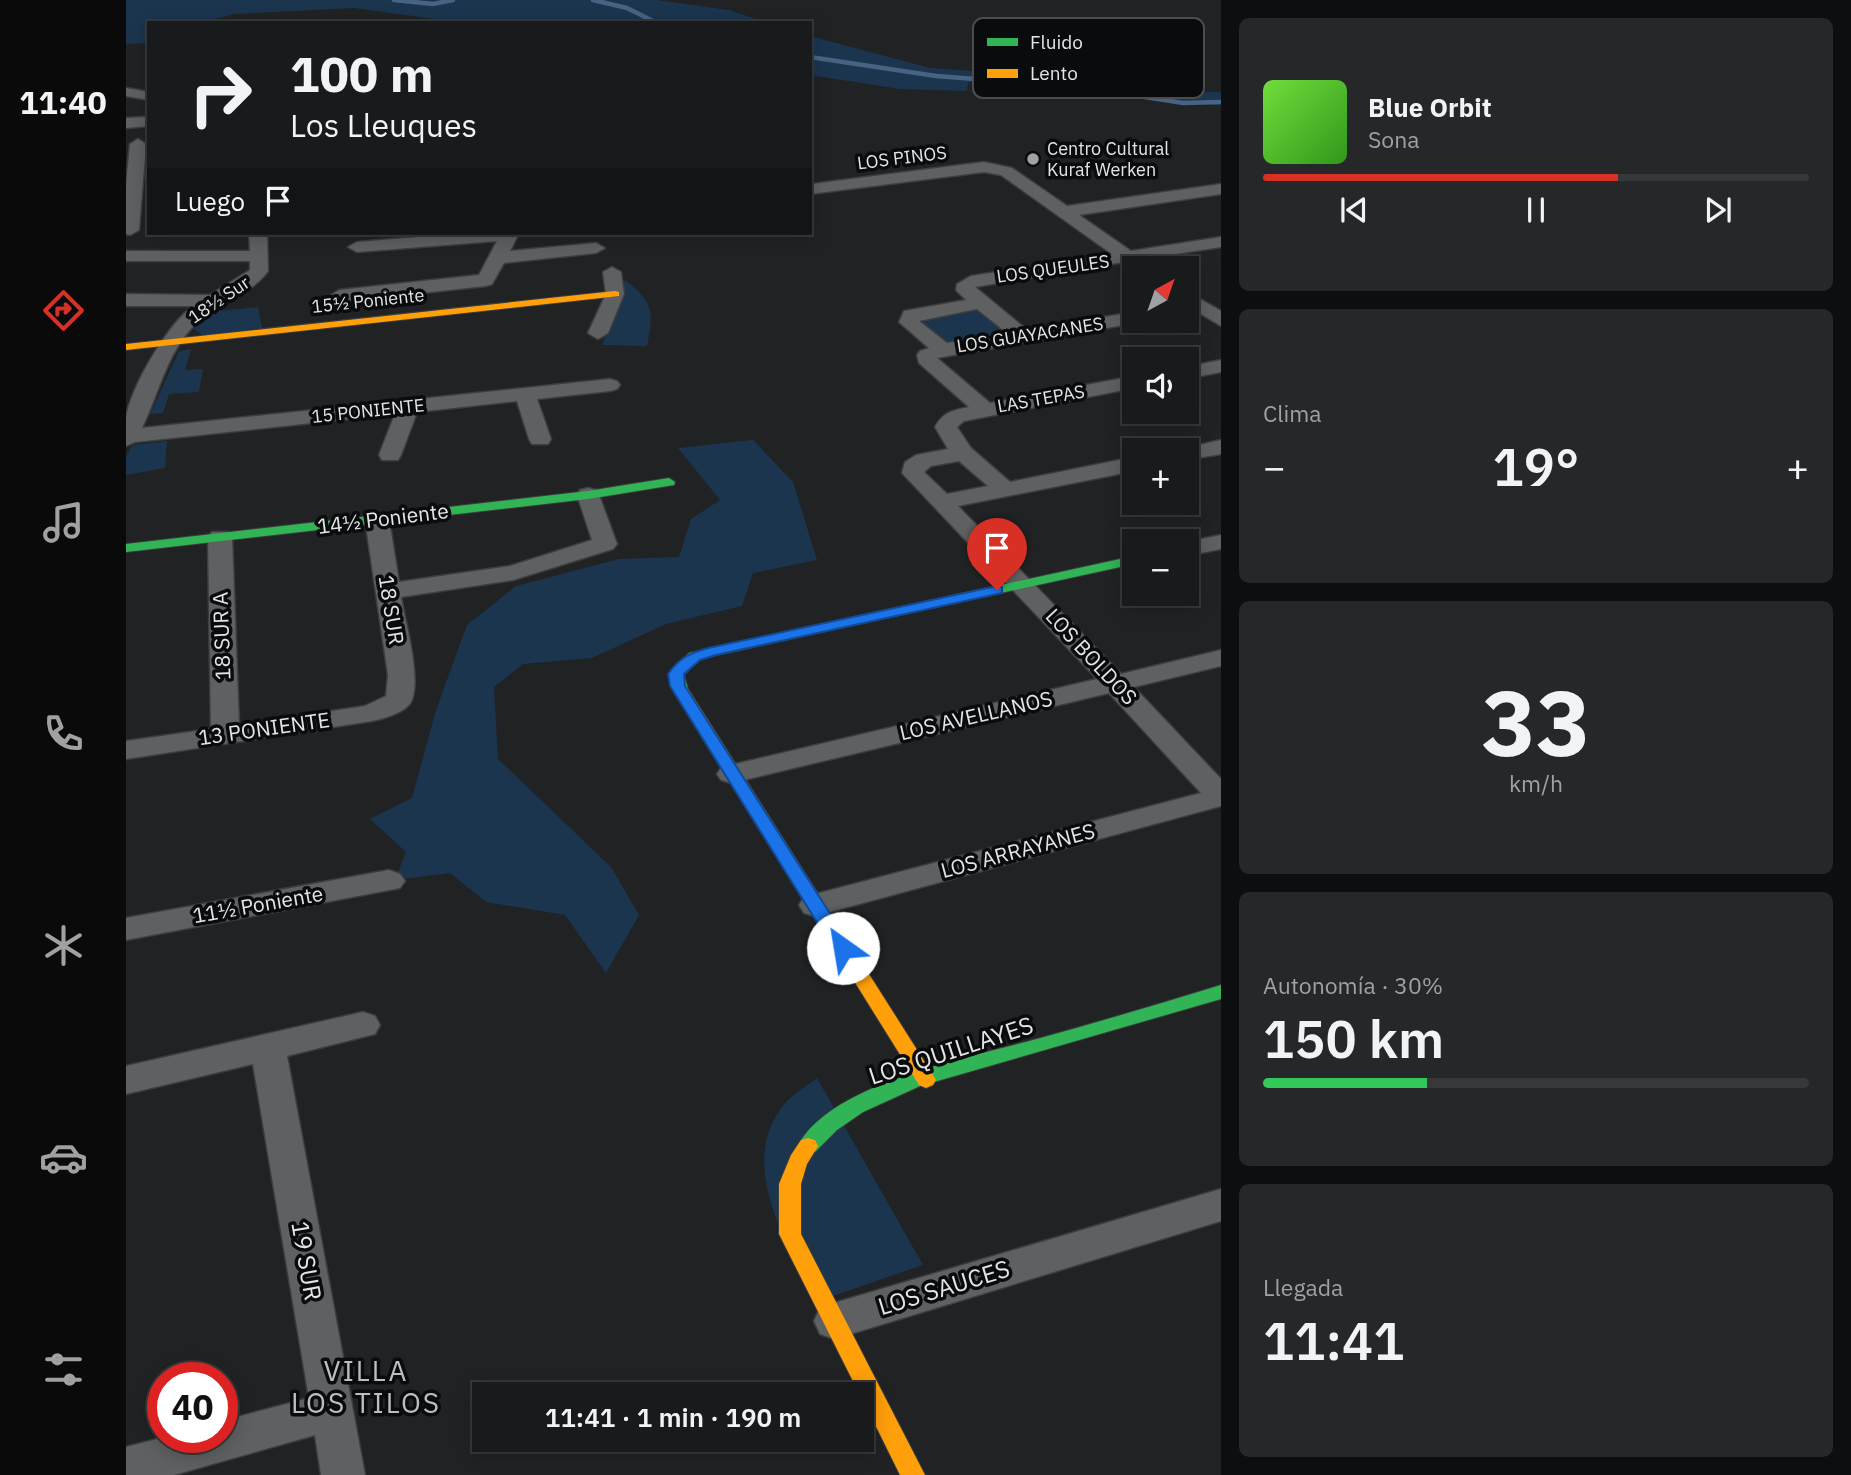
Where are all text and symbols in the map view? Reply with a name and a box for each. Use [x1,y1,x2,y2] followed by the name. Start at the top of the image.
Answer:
[973,18,1204,98] legend
[1030,30,1083,54] text: Fluido
[290,42,434,105] text: 100 m
[175,49,266,140] icon: right
[1030,61,1078,85] text: Lento
[19,81,107,123] text: 11:40
[1368,90,1492,124] text: Blue Orbit
[290,104,477,146] text: Los Lleuques
[1368,124,1420,154] text: Sona
[1047,137,1169,181] place label: Centro Cultural Kuraf Werken
[856,141,948,174] street label: LOS PINOS
[1025,151,1041,167] marker: Centro Cultural Kuraf Werken
[259,182,297,220] icon: arrive
[175,184,245,218] text: Luego
[1335,191,1373,229] icon: previous
[1517,191,1555,229] icon: pause
[1699,191,1737,229] icon: next
[995,249,1111,288] street label: LOS QUEULES
[1122,256,1199,332] north arrow
[1122,256,1199,606] map controls
[184,271,254,328] street label: 18½ Sur
[310,283,426,318] street label: 15½ Poniente
[39,286,88,335] icon: directions
[955,312,1105,357] street label: LOS GUAYACANES
[1122,347,1199,424] button: sound
[995,379,1086,418] street label: LAS TEPAS
[310,393,426,428] street label: 15 PONIENTE
[1263,398,1322,428] text: Clima
[1493,433,1579,500] text: 19°
[1122,438,1199,515] button: +
[1263,442,1286,491] text: −
[1786,442,1809,491] text: +
[316,496,450,540] street label: 14½ Poniente
[39,498,88,547] icon: music
[967,518,1027,590] pin
[978,529,1016,567] icon: arrive
[1122,529,1199,606] button: −
[373,573,411,647] street label: 18 SUR
[205,591,237,681] street label: 18 SUR A
[1040,602,1144,711] street label: LOS BOLDOS
[1481,663,1591,781] text: 33
[896,684,1055,746] street label: LOS AVELLANOS
[196,705,331,751] street label: 13 PONIENTE
[39,709,88,758] icon: phone
[1509,768,1563,798] text: km/h
[938,816,1098,884] street label: LOS ARRAYANES
[190,879,325,929] street label: 11½ Poniente
[806,911,880,985] position arrow
[39,921,88,970] icon: climate
[1263,970,1443,1000] text: Autonomía · 30%
[1263,1005,1444,1072] text: 150 km
[864,1008,1037,1092] street label: LOS QUILLAYES
[39,1133,88,1182] icon: car
[284,1219,330,1303] street label: 19 SUR
[874,1252,1013,1322] street label: LOS SAUCES
[1263,1272,1343,1302] text: Llegada
[1263,1307,1404,1374] text: 11:41
[39,1345,88,1394] icon: filters
[291,1352,441,1421] district label: VILLA LOS TILOS
[147,1362,238,1453] speed limit sign: 40
[545,1400,801,1434] text: 11:41 · 1 min · 190 m

